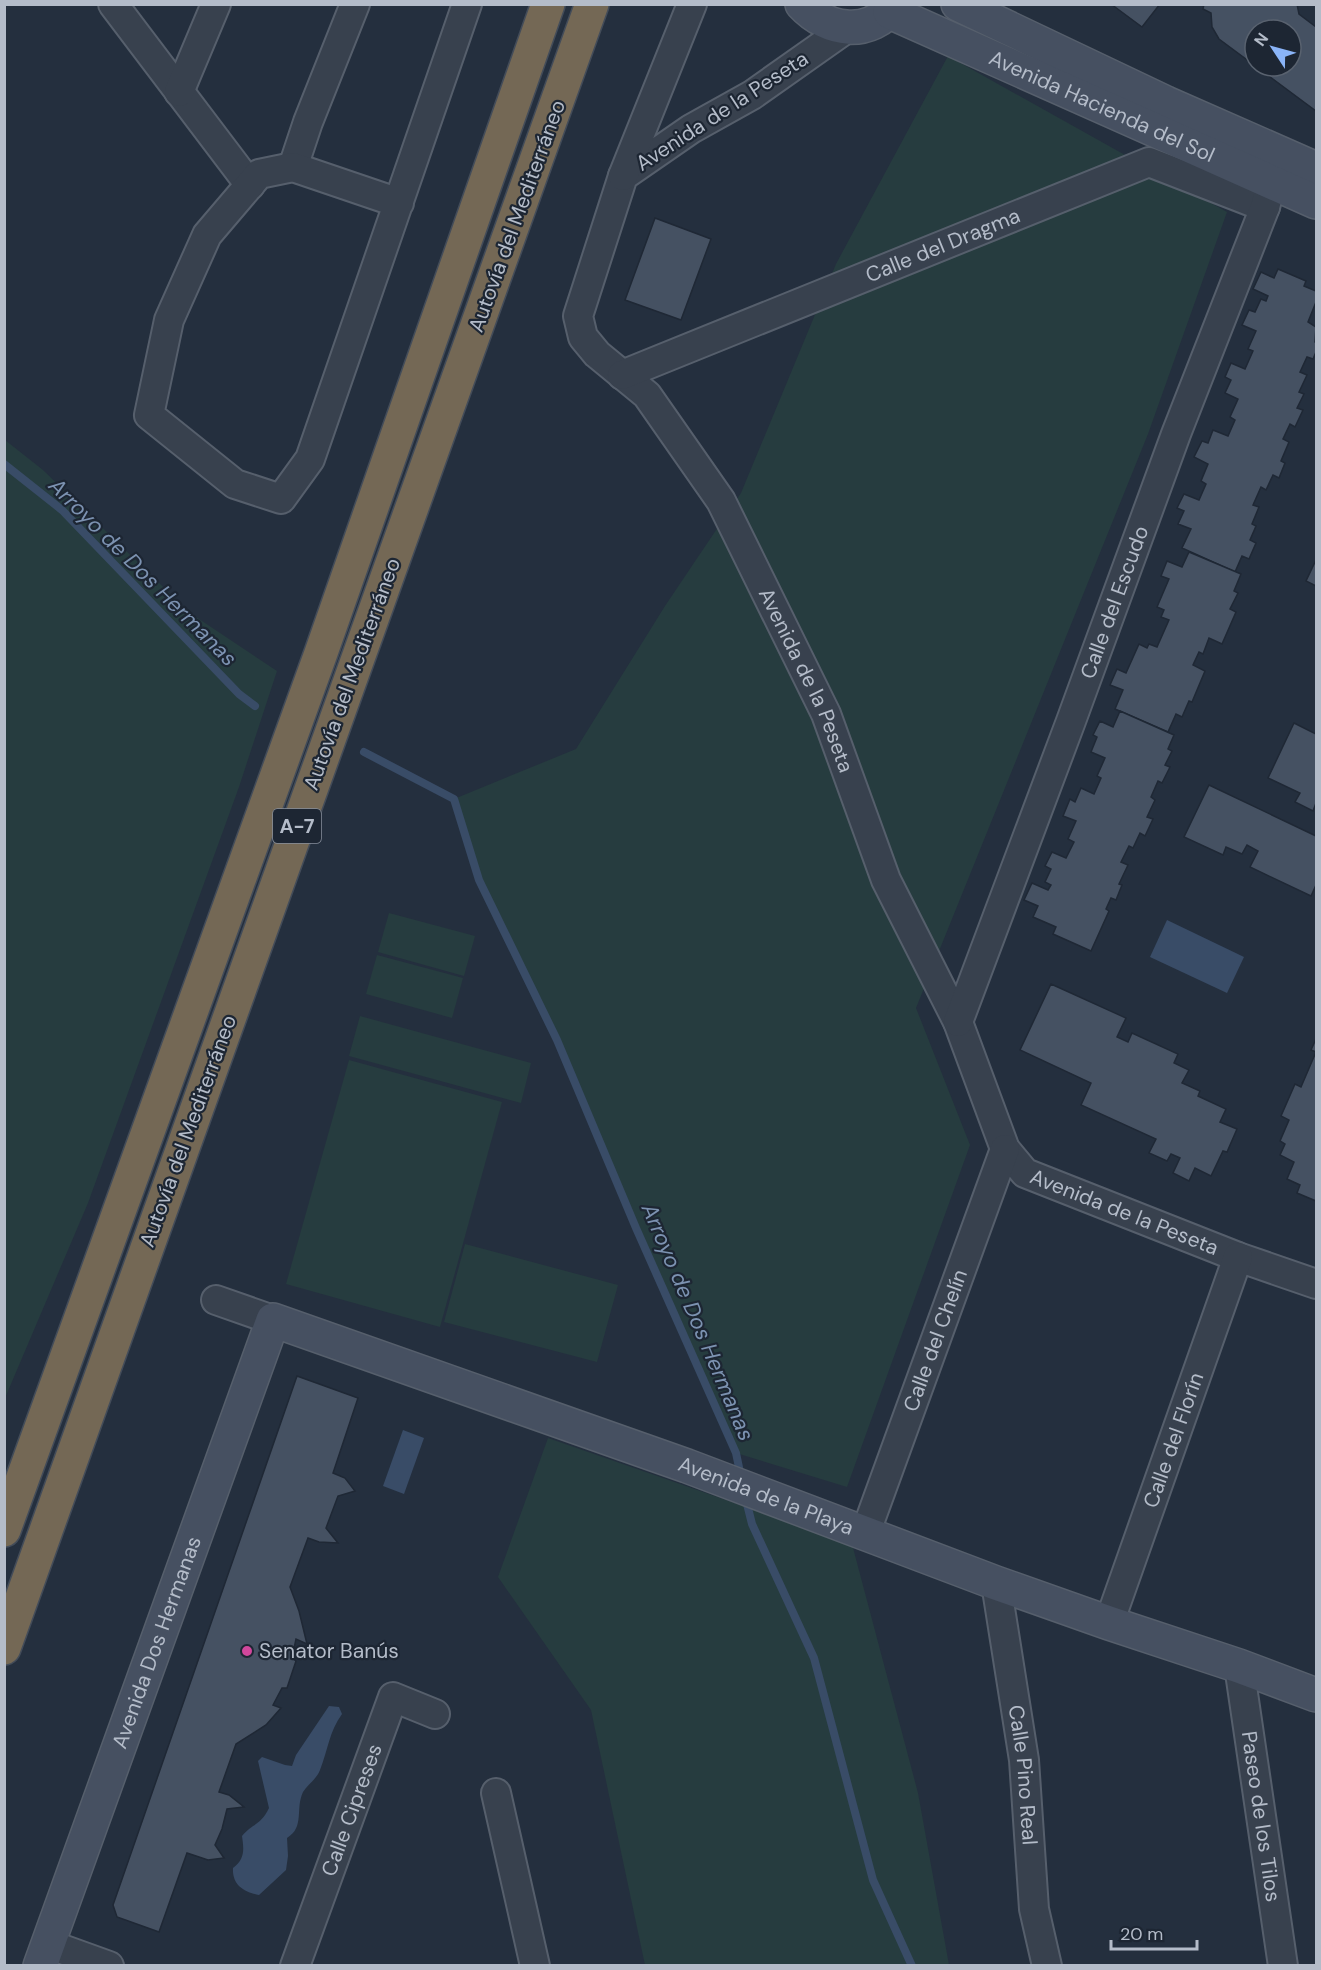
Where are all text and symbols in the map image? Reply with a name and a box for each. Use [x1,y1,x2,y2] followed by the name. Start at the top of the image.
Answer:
[1243,18,1303,78] north arrow
[1249,29,1273,50] text: N
[985,44,1219,169] street label: Avenida Hacienda del Sol
[630,45,814,177] street label: Avenida de la Peseta
[462,96,572,336] street label: Autovía del Mediterráneo
[861,202,1024,289] street label: Calle del Dragma
[42,471,243,672] water label: Arroyo de Dos Hermanas
[1074,522,1155,683] street label: Calle del Escudo
[297,554,407,794] street label: Autovía del Mediterráneo
[752,583,860,776] street label: Avenida de la Peseta
[273,809,321,843] road number: A-7
[133,1011,243,1251] street label: Autovía del Mediterráneo
[1026,1162,1223,1262] street label: Avenida de la Peseta
[634,1198,761,1445] water label: Arroyo de Dos Hermanas
[897,1265,974,1415] street label: Calle del Chelín
[1137,1369,1210,1512] street label: Calle del Florín
[674,1450,858,1542] street label: Avenida de la Playa
[106,1532,208,1752] street label: Avenida Dos Hermanas
[259,1637,399,1665] place label: Senator Banús
[240,1644,254,1658] marker: Senator Banús
[1001,1703,1044,1846] street label: Calle Pino Real
[1235,1729,1287,1904] street label: Paseo de los Tilos
[315,1740,389,1880] street label: Calle Cipreses
[1111,1913,1196,1951] scale bar
[1120,1922,1163,1946] text: 20 m

